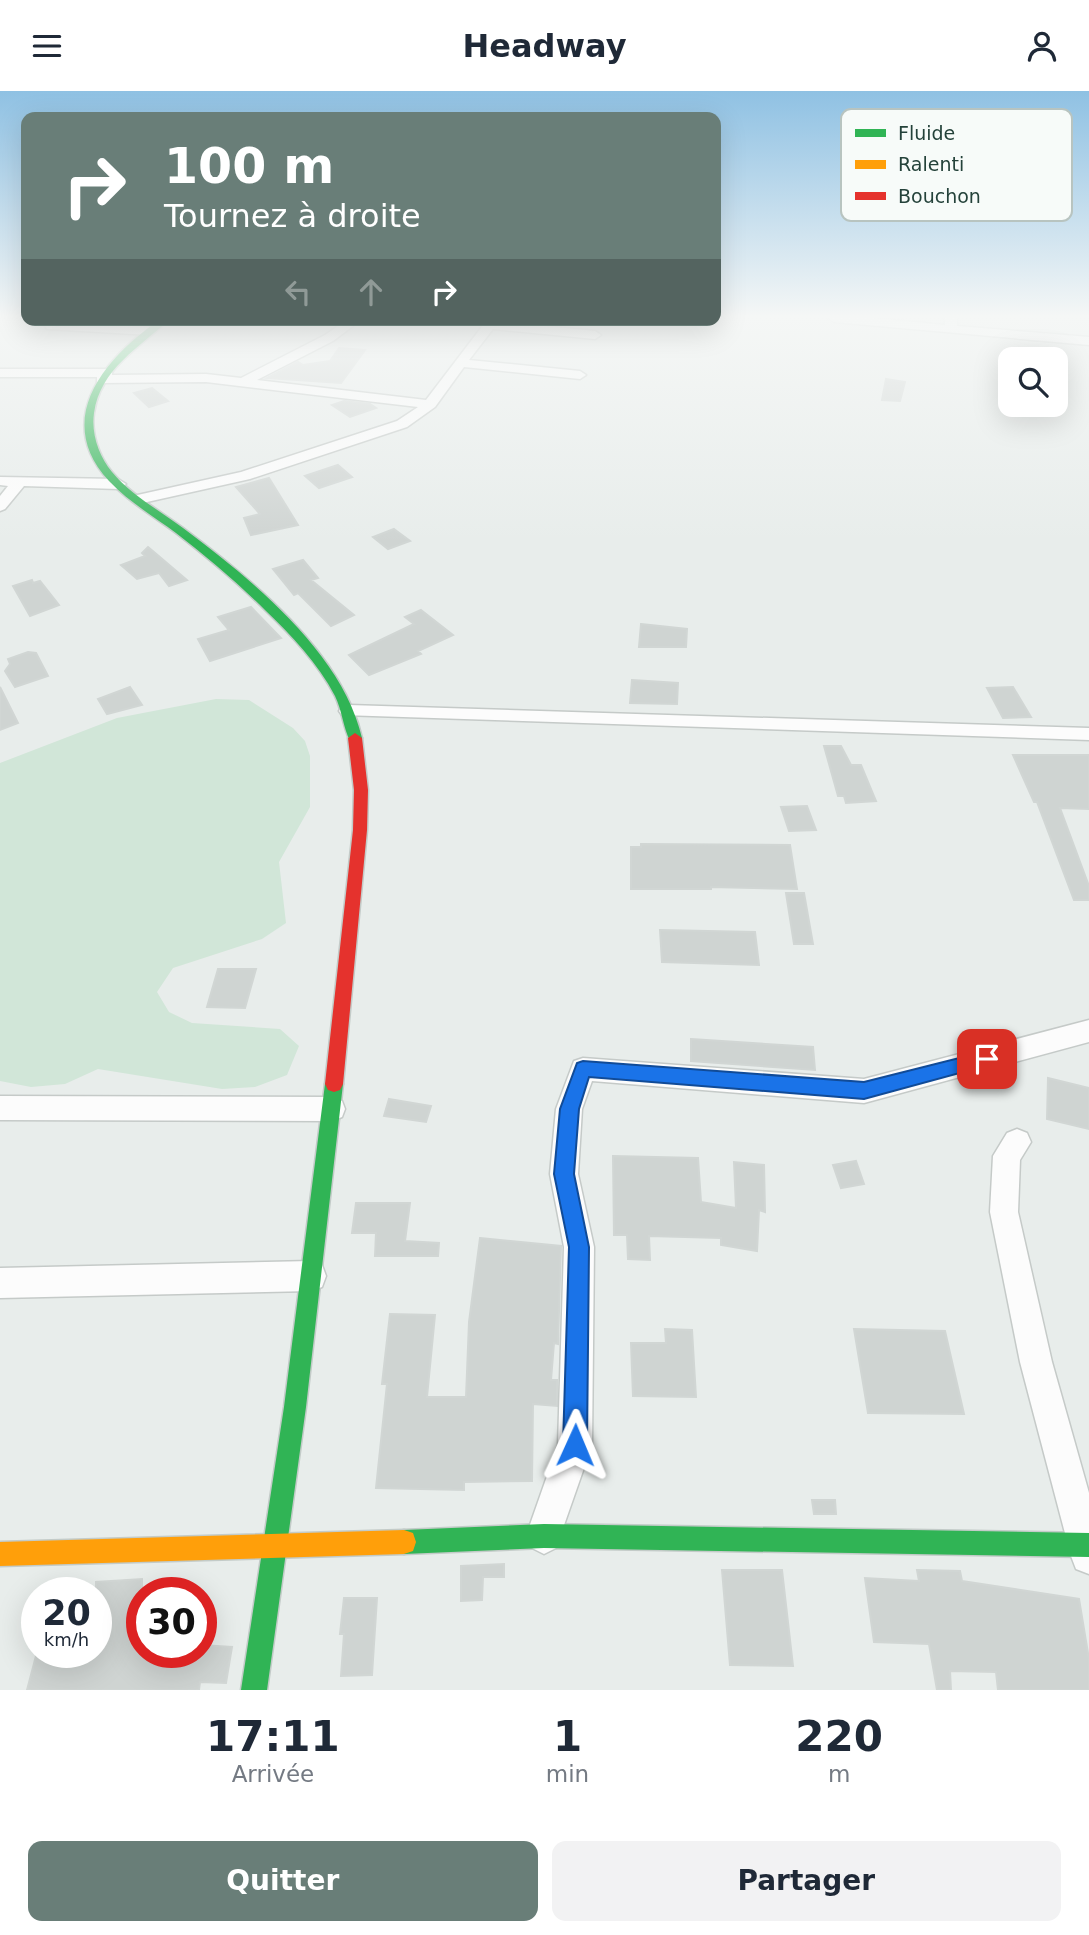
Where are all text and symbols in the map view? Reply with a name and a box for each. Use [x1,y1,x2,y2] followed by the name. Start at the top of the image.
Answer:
[28,27,66,65] icon: menu
[462,27,627,65] text: Headway
[1023,27,1061,65] icon: person
[841,109,1072,221] legend
[898,122,955,144] text: Fluide
[164,138,334,195] text: 100 m
[49,140,140,231] icon: right
[898,153,964,175] text: Ralenti
[898,185,981,207] text: Bouchon
[164,197,421,235] text: Tournez à droite
[279,273,317,311] icon: left
[352,273,390,311] icon: ahead
[425,273,463,311] icon: right
[998,347,1068,417] map controls
[998,347,1068,417] button: search
[957,1029,1017,1089] pin
[968,1040,1006,1078] icon: arrive
[538,1408,612,1482] position arrow
[126,1577,217,1668] speed limit sign: 30
[42,1593,91,1633] text: 20
[44,1629,89,1650] text: km/h
[206,1712,340,1761] text: 17:11
[553,1712,582,1761] text: 1
[795,1712,883,1761] text: 220
[232,1761,314,1787] text: Arrivée
[546,1761,589,1787] text: min
[828,1761,850,1787] text: m
[28,1841,538,1921] button: Quitter
[552,1841,1061,1921] button: Partager

